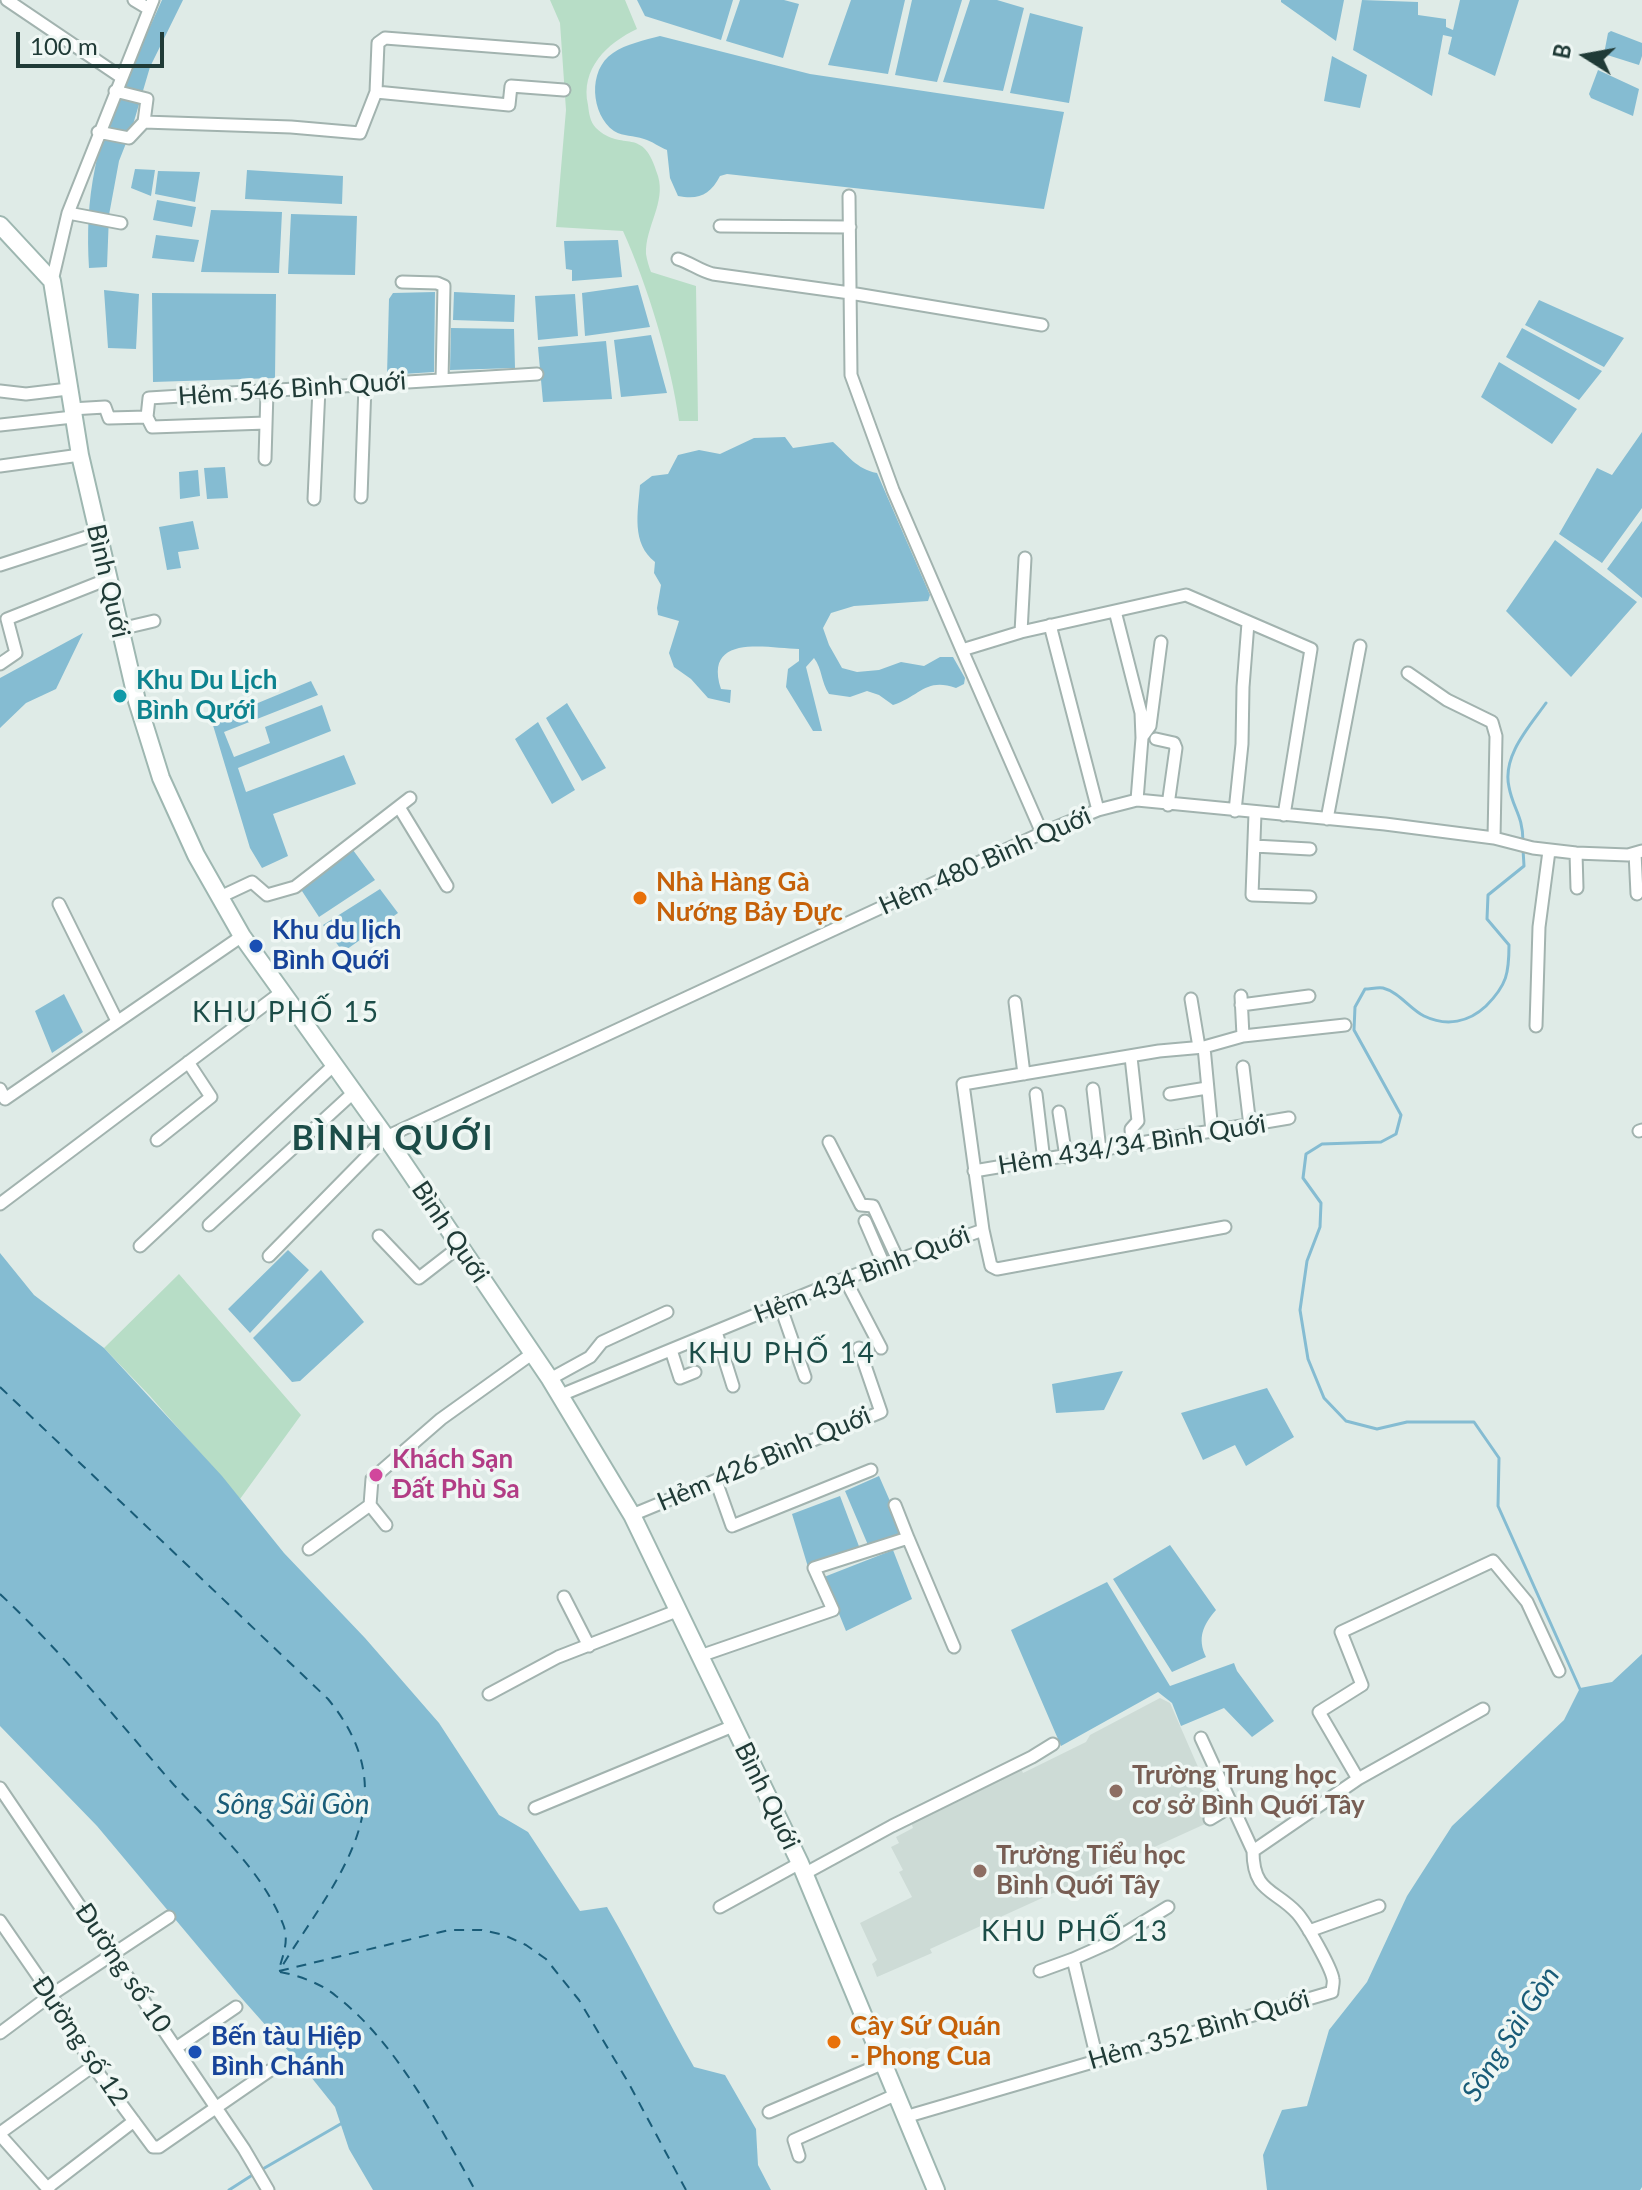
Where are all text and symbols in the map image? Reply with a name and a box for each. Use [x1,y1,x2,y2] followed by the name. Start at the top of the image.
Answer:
[20,16,168,66] scale bar
[1546,16,1626,96] north arrow
[30,31,98,60] text: 100 m
[1547,42,1577,61] text: B
[177,365,407,413] street label: Hẻm 546 Bình Quới
[80,521,136,641] street label: Bình Quới
[136,665,277,726] place label: Khu Du Lịch Bình Qưới
[111,687,129,705] marker: Khu Du Lịch Bình Qưới
[874,800,1096,922] street label: Hẻm 480 Bình Quới
[656,867,843,928] place label: Nhà Hàng Gà Nướng Bảy Đực
[631,889,649,907] marker: Nhà Hàng Gà Nướng Bảy Đực
[272,915,401,976] place label: Khu du lịch Bình Quới
[247,937,265,955] marker: Khu du lịch Bình Quới
[192,996,380,1030] district label: KHU PHỐ 15
[996,1108,1268,1182] street label: Hẻm 434/34 Bình Quới
[291,1119,495,1159] district label: BÌNH QUỚI
[405,1175,495,1289] street label: Bình Quới
[750,1219,974,1331] street label: Hẻm 434 Bình Quới
[688,1337,876,1371] district label: KHU PHỐ 14
[653,1400,875,1518] street label: Hẻm 426 Bình Quới
[392,1444,520,1506] place label: Khách Sạn Đất Phù Sa
[367,1466,385,1484] marker: Khách Sạn Đất Phù Sa
[728,1737,806,1855] street label: Bình Quới
[1132,1760,1365,1822] place label: Trường Trung học cơ sở Bình Quới Tây
[1107,1782,1125,1800] marker: Trường Trung học cơ sở Bình Quới Tây
[216,1788,370,1822] water label: Sông Sài Gòn
[996,1840,1186,1902] place label: Trường Tiểu học Bình Quới Tây
[971,1862,989,1880] marker: Trường Tiểu học Bình Quới Tây
[68,1897,178,2039] street label: Đường số 10
[981,1915,1169,1949] district label: KHU PHỐ 13
[1455,1961,1567,2107] water label: Sông Sài Gòn
[25,1970,135,2112] street label: Đường số 12
[1085,1983,1313,2077] street label: Hẻm 352 Bình Quới
[850,2011,1001,2072] place label: Cây Sứ Quán - Phong Cua
[211,2021,362,2082] place label: Bến tàu Hiệp Bình Chánh
[825,2033,843,2051] marker: Cây Sứ Quán - Phong Cua
[186,2043,204,2061] marker: Bến tàu Hiệp Bình Chánh

